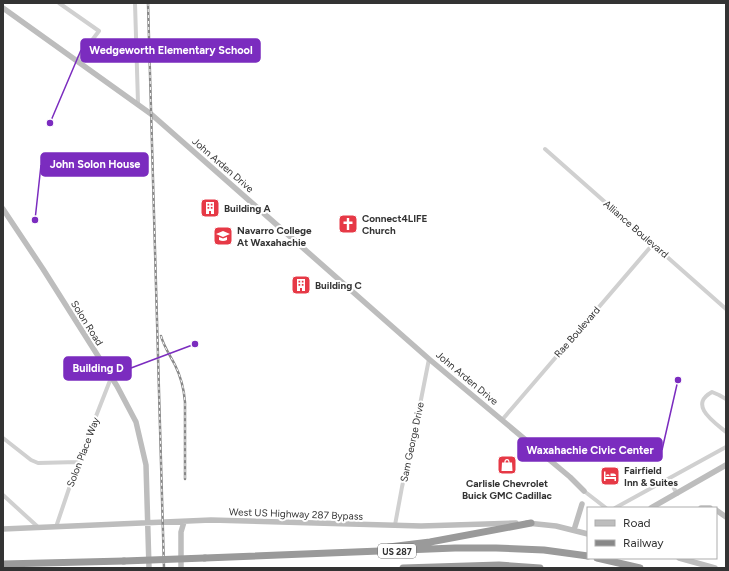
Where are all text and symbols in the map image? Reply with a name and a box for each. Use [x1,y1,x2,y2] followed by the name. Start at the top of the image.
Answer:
[81,39,260,62] callout: Wedgeworth Elementary School
[89,44,253,57] text: Wedgeworth Elementary School
[190,135,257,196] street label: John Arden Drive
[41,153,148,176] callout: John Solon House
[50,158,140,171] text: John Solon House
[199,197,221,219] building icon: Building A
[601,197,671,261] street label: Alliance Boulevard
[224,202,272,215] place label: Building A
[362,212,428,237] place label: Connect4LIFE Church
[337,213,359,235] church icon: Connect4LIFE Church
[237,224,312,249] place label: Navarro College At Waxahachie
[212,225,234,247] school or university icon: Navarro College At Waxahachie
[290,274,312,296] building icon: Building C
[315,279,362,292] place label: Building C
[68,298,106,348] street label: Solon Road
[551,304,603,360] street label: Rae Boulevard
[433,348,501,408] street label: John Arden Drive
[64,357,131,380] callout: Building D
[72,362,124,375] text: Building D
[397,400,427,483] street label: Sam George Drive
[64,414,103,489] street label: Solon Place Way
[518,438,662,461] callout: Waxahachie Civic Center
[526,444,654,457] text: Waxahachie Civic Center
[496,454,518,476] shop icon: Carlisle Chevrolet Buick GMC Cadillac
[624,464,678,489] place label: Fairfield Inn & Suites
[599,465,621,487] hotel icon: Fairfield Inn & Suites
[462,477,553,502] place label: Carlisle Chevrolet Buick GMC Cadillac
[229,505,364,523] street label: West US Highway 287 Bypass
[587,507,717,559] legend
[623,516,651,530] text: Road
[623,536,664,550] text: Railway
[378,544,416,558] road number: US 287

